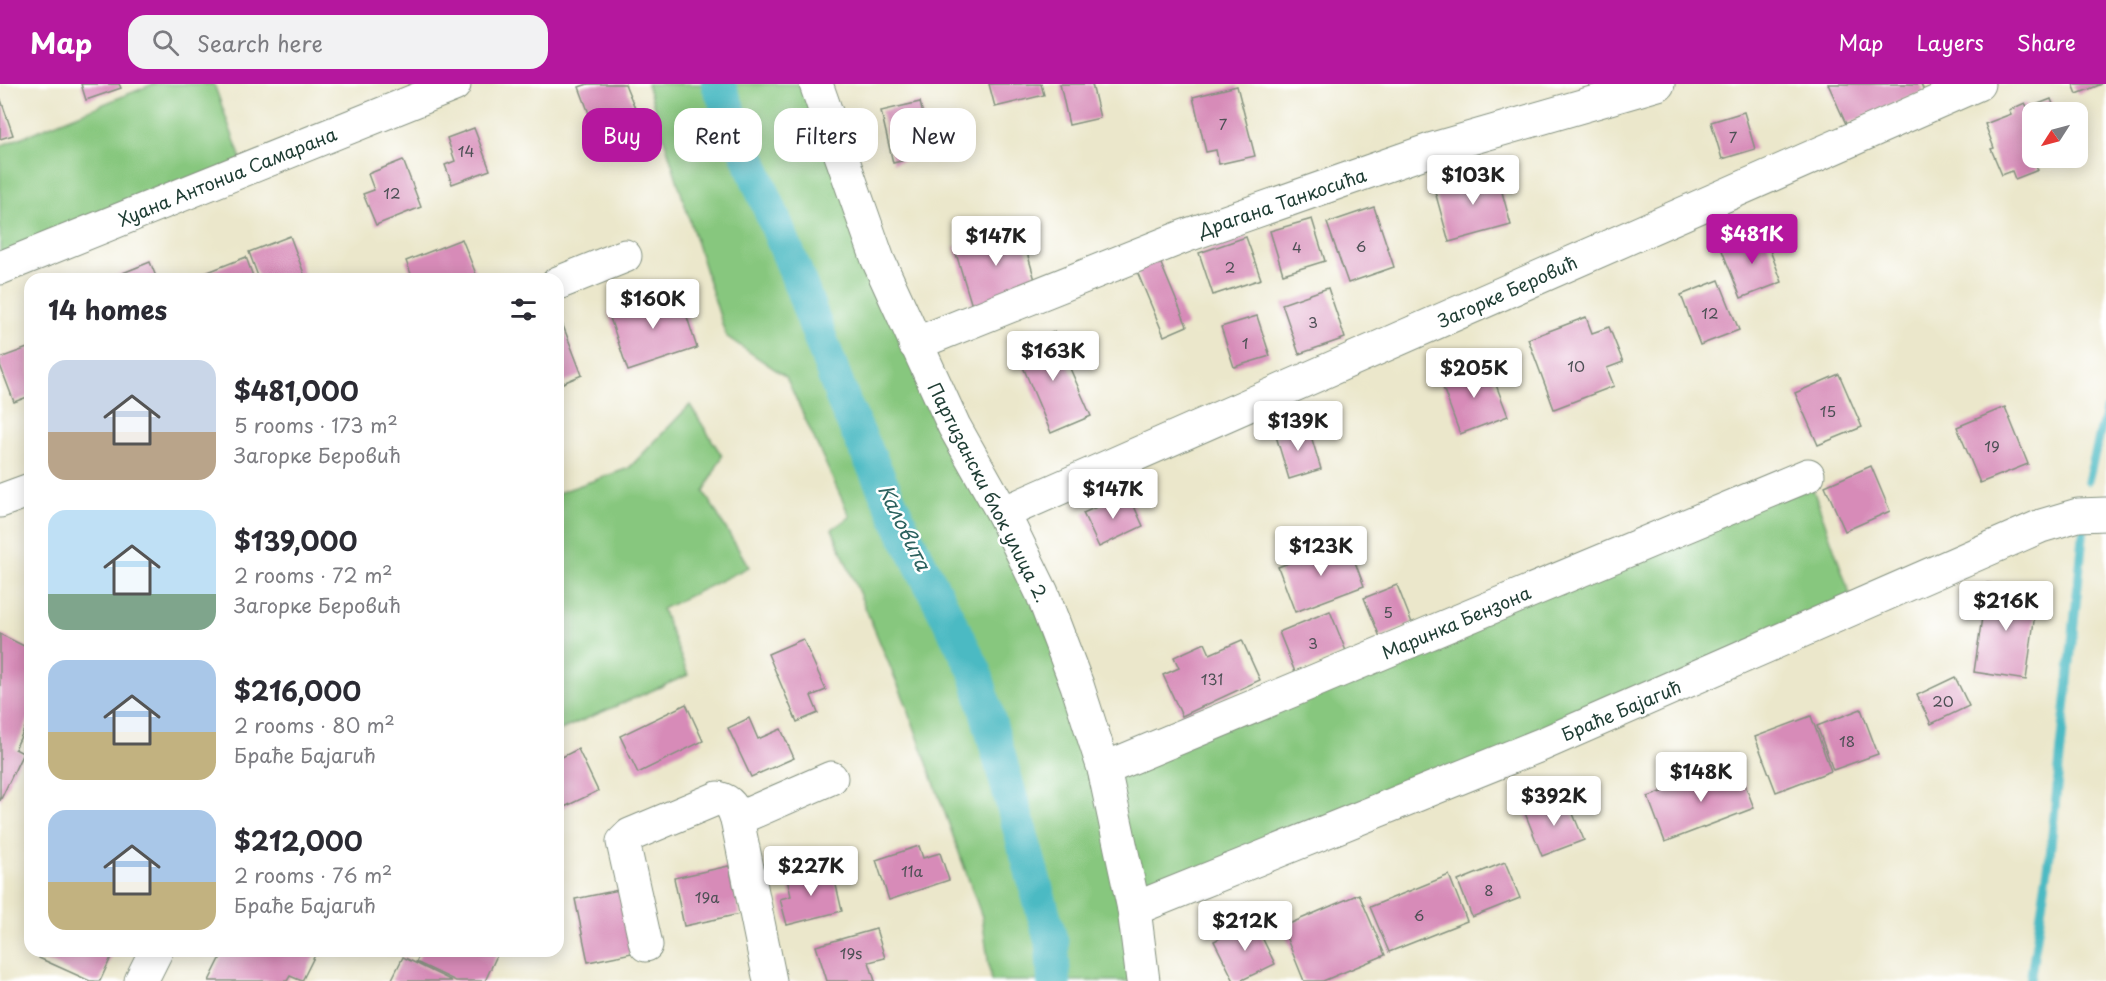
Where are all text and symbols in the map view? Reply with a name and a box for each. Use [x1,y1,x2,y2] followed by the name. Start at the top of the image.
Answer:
[128,15,548,69] search box
[30,21,92,64] text: Map
[149,26,182,59] icon: search
[197,26,323,59] text: Search here
[1839,26,1883,58] text: Map
[1916,26,1984,58] text: Layers
[2017,26,2076,58] text: Share
[2022,102,2088,168] north arrow
[2022,102,2088,168] map controls
[582,108,662,162] chip: Buy
[674,108,762,162] chip: Rent
[774,108,878,162] chip: Filters
[890,108,976,162] chip: New
[1219,112,1228,135] house number: 7
[114,119,341,232] street label: Хуана Антониа Самарана
[1729,125,1738,148] house number: 7
[458,139,474,162] house number: 14
[1431,155,1515,206] pin: $103K
[1441,159,1505,189] text: $103K
[1193,160,1370,244] street label: Драгана Танкосића
[383,181,401,204] house number: 12
[1710,214,1794,265] pin: $481K
[954,216,1038,267] pin: $147K
[1720,218,1784,248] text: $481K
[966,220,1026,250] text: $147K
[1356,234,1366,257] house number: 6
[1292,235,1302,258] house number: 4
[1433,248,1581,334] street label: Загорке Беровић
[1225,255,1235,278] house number: 2
[611,279,695,330] pin: $160K
[620,283,686,313] text: $160K
[48,290,167,329] text: 14 homes
[507,293,540,326] icon: filters
[1701,301,1719,324] house number: 12
[1308,310,1318,333] house number: 3
[1011,331,1095,382] pin: $163K
[1242,331,1248,354] house number: 1
[1021,335,1085,365] text: $163K
[1432,348,1516,399] pin: $205K
[1440,352,1508,382] text: $205K
[1567,354,1585,377] house number: 10
[234,371,359,410] text: $481,000
[922,377,1056,607] street label: Партизански блок улица 2.
[96,384,168,456] icon: home
[1820,399,1836,422] house number: 15
[1256,401,1340,452] pin: $139K
[1268,405,1328,435] text: $139K
[234,410,398,440] text: 5 rooms · 173 m²
[1984,434,2000,457] house number: 19
[234,440,401,470] text: Загорке Беровић
[1071,469,1155,520] pin: $147K
[1083,473,1143,503] text: $147K
[871,479,939,577] water label: Каловита
[234,521,357,560] text: $139,000
[1279,526,1363,577] pin: $123K
[1289,530,1353,560] text: $123K
[96,534,168,606] icon: home
[234,560,393,590] text: 2 rooms · 72 m²
[1377,578,1535,666] street label: Маринка Бензона
[1964,581,2048,632] pin: $216K
[1973,585,2039,615] text: $216K
[234,590,401,620] text: Загорке Беровић
[1383,600,1393,623] house number: 5
[1308,631,1318,654] house number: 3
[1201,667,1223,690] house number: 131
[234,671,361,710] text: $216,000
[1557,673,1685,747] street label: Браће Бајагић
[96,684,168,756] icon: home
[1932,689,1954,712] house number: 20
[234,710,395,740] text: 2 rooms · 80 m²
[1839,729,1855,752] house number: 18
[234,740,376,770] text: Браће Бајагић
[1659,752,1743,803] pin: $148K
[1670,756,1732,786] text: $148K
[1512,776,1596,827] pin: $392K
[1521,780,1587,810] text: $392K
[234,821,363,860] text: $212,000
[96,834,168,906] icon: home
[769,846,853,897] pin: $227K
[778,850,844,880] text: $227K
[901,859,924,882] house number: 11a
[234,860,392,890] text: 2 rooms · 76 m²
[1484,878,1494,901] house number: 8
[695,885,720,908] house number: 19a
[234,890,376,920] text: Браће Бајагић
[1203,901,1287,952] pin: $212K
[1414,903,1424,926] house number: 6
[1212,905,1278,935] text: $212K
[840,941,862,964] house number: 19s

